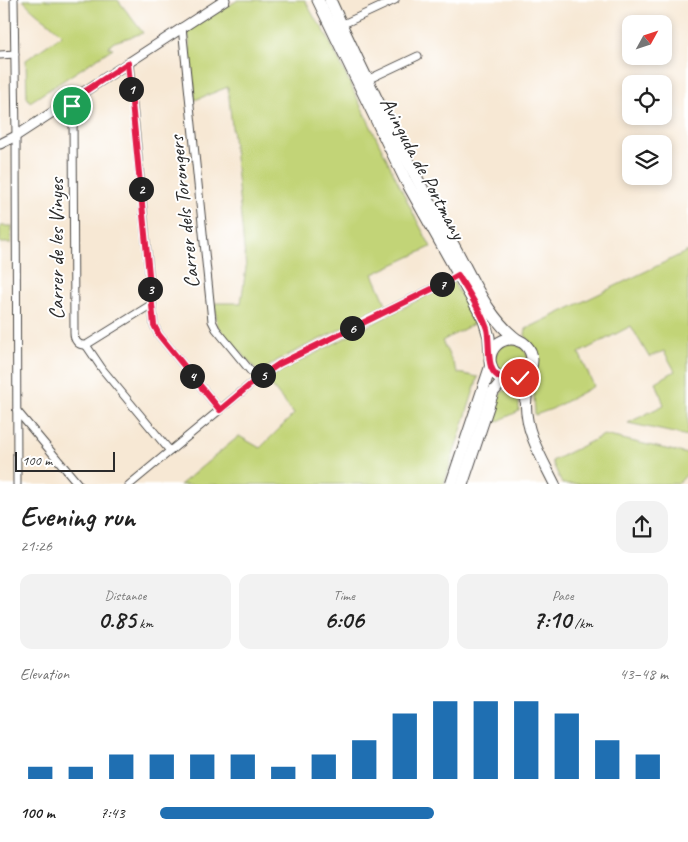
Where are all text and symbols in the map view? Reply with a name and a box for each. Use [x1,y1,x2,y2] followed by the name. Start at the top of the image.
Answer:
[622,15,672,65] north arrow
[622,15,672,185] map controls
[622,75,672,125] button: locate
[118,76,144,102] pin: 1
[128,81,135,98] text: 1
[51,85,93,127] pin
[58,92,86,120] icon: arrive
[375,92,472,245] street label: Avinguda de Portmany
[163,133,205,290] street label: Carrer dels Torongers
[622,135,672,185] button: layers
[128,176,154,202] pin: 2
[43,177,69,320] street label: Carrer de les Vinyes
[138,181,145,198] text: 2
[430,272,454,296] pin: 7
[138,276,162,302] pin: 3
[439,276,446,293] text: 7
[147,281,154,298] text: 3
[340,316,364,340] pin: 6
[349,320,356,337] text: 6
[499,357,541,399] pin
[250,362,276,388] pin: 5
[180,364,204,388] pin: 4
[506,364,534,392] icon: check
[260,367,267,384] text: 5
[189,368,196,385] text: 4
[15,450,115,473] scale bar
[22,452,52,469] text: 100 m
[20,499,135,534] text: Evening run
[616,501,668,553] button: share
[20,536,52,556] text: 21:26
[104,587,146,604] text: Distance
[333,587,355,604] text: Time
[552,587,573,604] text: Pace
[98,604,136,636] text: 0.85
[324,604,364,636] text: 6:06
[533,604,571,636] text: 7:10
[136,615,153,632] text: km
[571,615,593,632] text: /km
[20,664,69,684] text: Elevation
[619,664,668,684] text: 43–48 m
[20,803,55,823] text: 100 m
[100,803,125,823] text: 7:43

